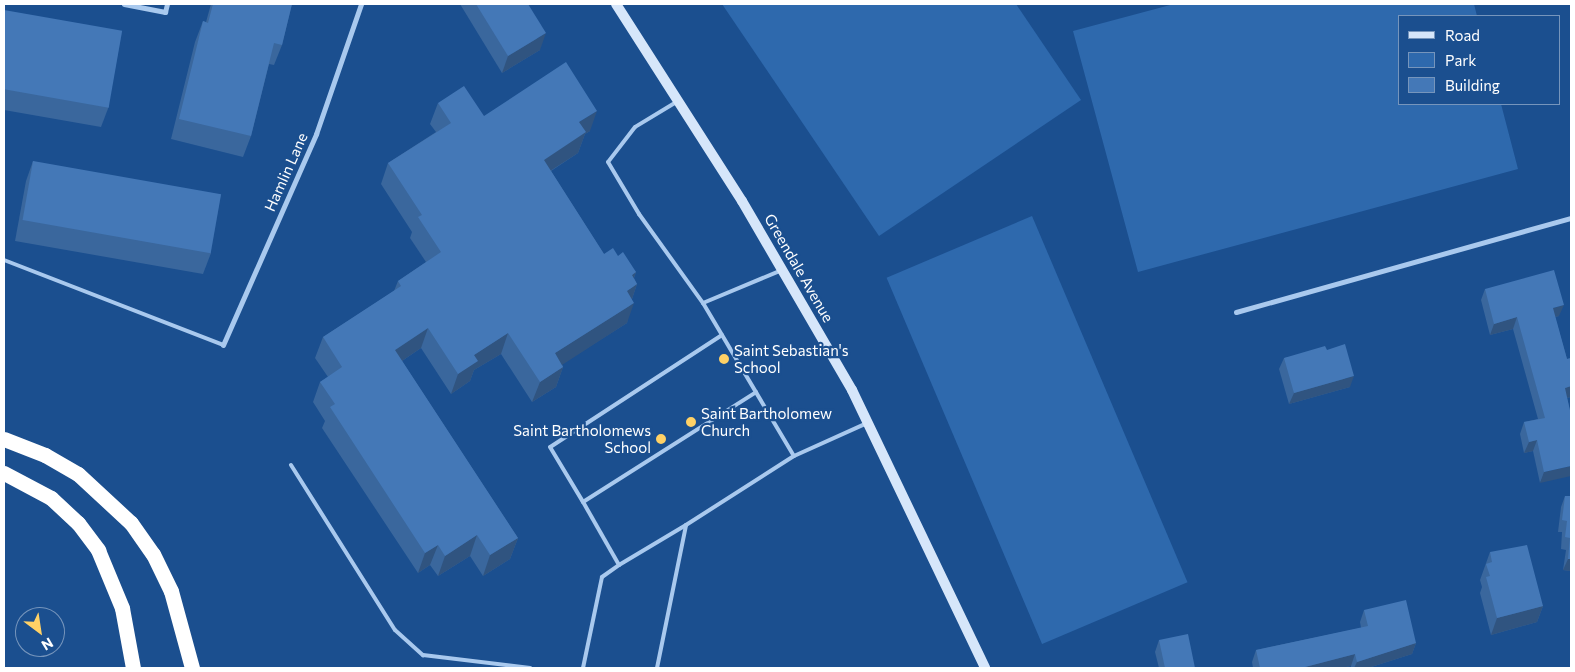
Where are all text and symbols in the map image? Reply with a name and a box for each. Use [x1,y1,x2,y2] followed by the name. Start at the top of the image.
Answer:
[1398,15,1560,105] legend
[1445,26,1480,44] text: Road
[1445,51,1476,69] text: Park
[1445,76,1500,94] text: Building
[261,130,311,214] street label: Hamlin Lane
[761,211,837,325] street label: Greendale Avenue
[734,341,849,376] place label: Saint Sebastian's School
[718,353,730,365] marker: Saint Sebastian's School
[701,404,832,439] place label: Saint Bartholomew Church
[685,416,697,428] marker: Saint Bartholomew Church
[513,421,651,456] place label: Saint Bartholomews School
[655,433,667,445] marker: Saint Bartholomews School
[15,607,65,657] north arrow
[39,634,56,654] text: N

